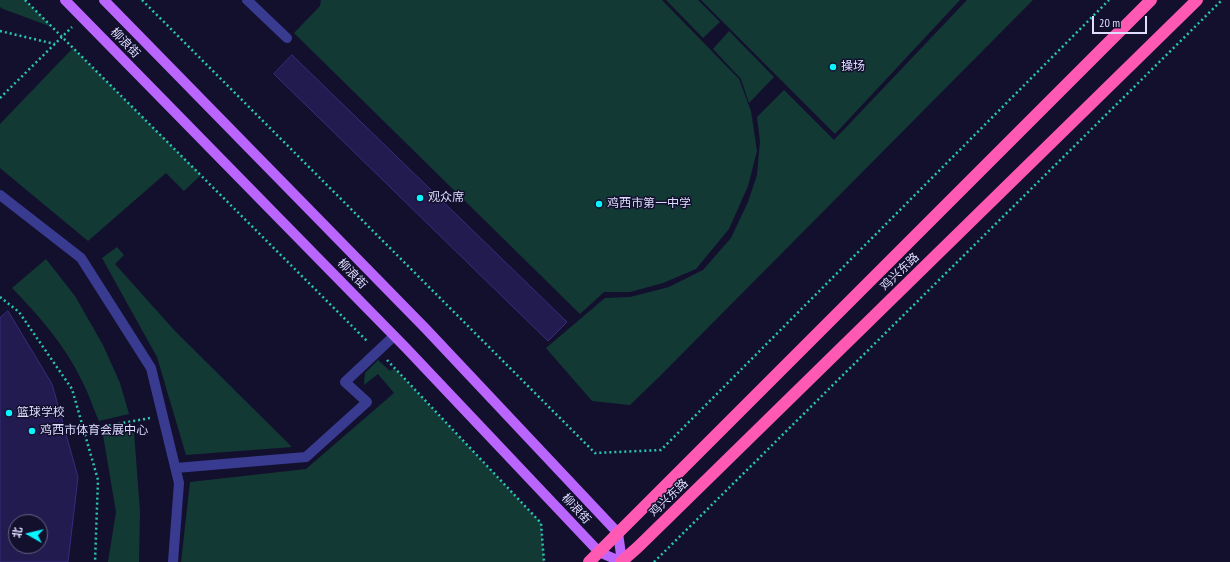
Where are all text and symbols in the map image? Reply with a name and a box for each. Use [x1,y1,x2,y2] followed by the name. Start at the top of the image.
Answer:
[1094,8,1149,34] scale bar
[1099,15,1120,30] text: 20 m
[107,25,143,61] street label: 柳浪街
[841,60,865,74] place label: 操场
[828,62,838,72] marker: 操场
[428,191,464,205] place label: 观众席
[415,193,425,203] marker: 观众席
[607,197,691,211] place label: 鸡西市第一中学
[594,199,604,209] marker: 鸡西市第一中学
[878,250,922,294] street label: 鸡兴东路
[334,256,370,292] street label: 柳浪街
[17,406,65,420] place label: 篮球学校
[4,408,14,418] marker: 篮球学校
[40,424,148,438] place label: 鸡西市体育会展中心
[27,426,37,436] marker: 鸡西市体育会展中心
[647,476,691,520] street label: 鸡兴东路
[558,491,594,527] street label: 柳浪街
[8,514,48,554] north arrow
[9,526,25,539] text: 北

